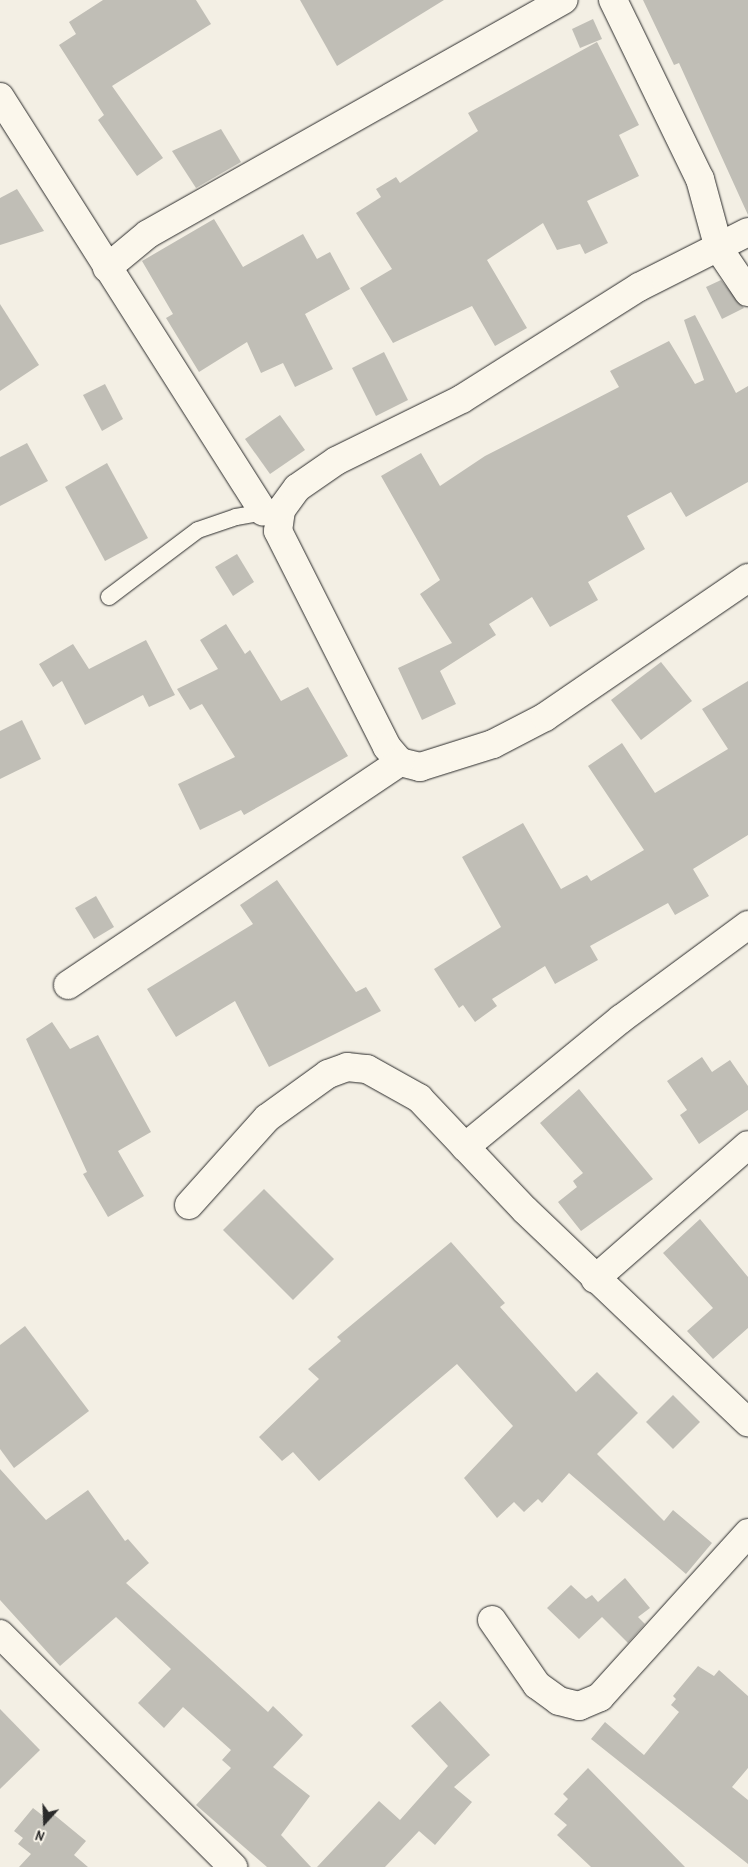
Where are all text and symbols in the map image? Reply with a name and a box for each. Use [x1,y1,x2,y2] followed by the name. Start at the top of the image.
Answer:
[20,1797,70,1847] north arrow
[33,1826,46,1847] text: N

